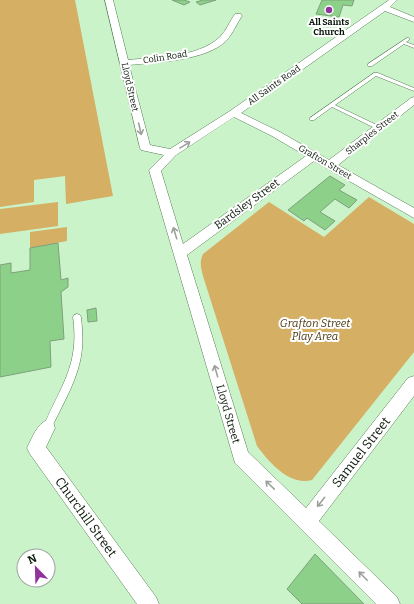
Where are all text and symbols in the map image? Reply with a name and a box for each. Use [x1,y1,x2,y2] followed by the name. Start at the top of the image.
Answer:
[324,5,334,15] marker: All Saints Church
[309,17,350,37] place label: All Saints Church
[142,48,188,65] street label: Colin Road
[120,62,141,113] street label: Lloyd Street
[246,63,303,107] street label: All Saints Road
[344,109,401,157] street label: Sharples Street
[137,122,145,135] one-way arrow
[179,140,191,148] one-way arrow
[297,143,354,182] street label: Grafton Street
[212,176,282,232] street label: Bardsley Street
[171,227,178,240] one-way arrow
[280,317,350,343] park label: Grafton Street Play Area
[212,365,219,378] one-way arrow
[213,383,243,445] street label: Lloyd Street
[329,414,393,490] street label: Samuel Street
[52,474,120,560] street label: Churchill Street
[265,480,275,490] one-way arrow
[317,497,326,508] one-way arrow
[16,548,56,588] north arrow
[26,551,39,567] text: N
[358,572,368,581] one-way arrow

